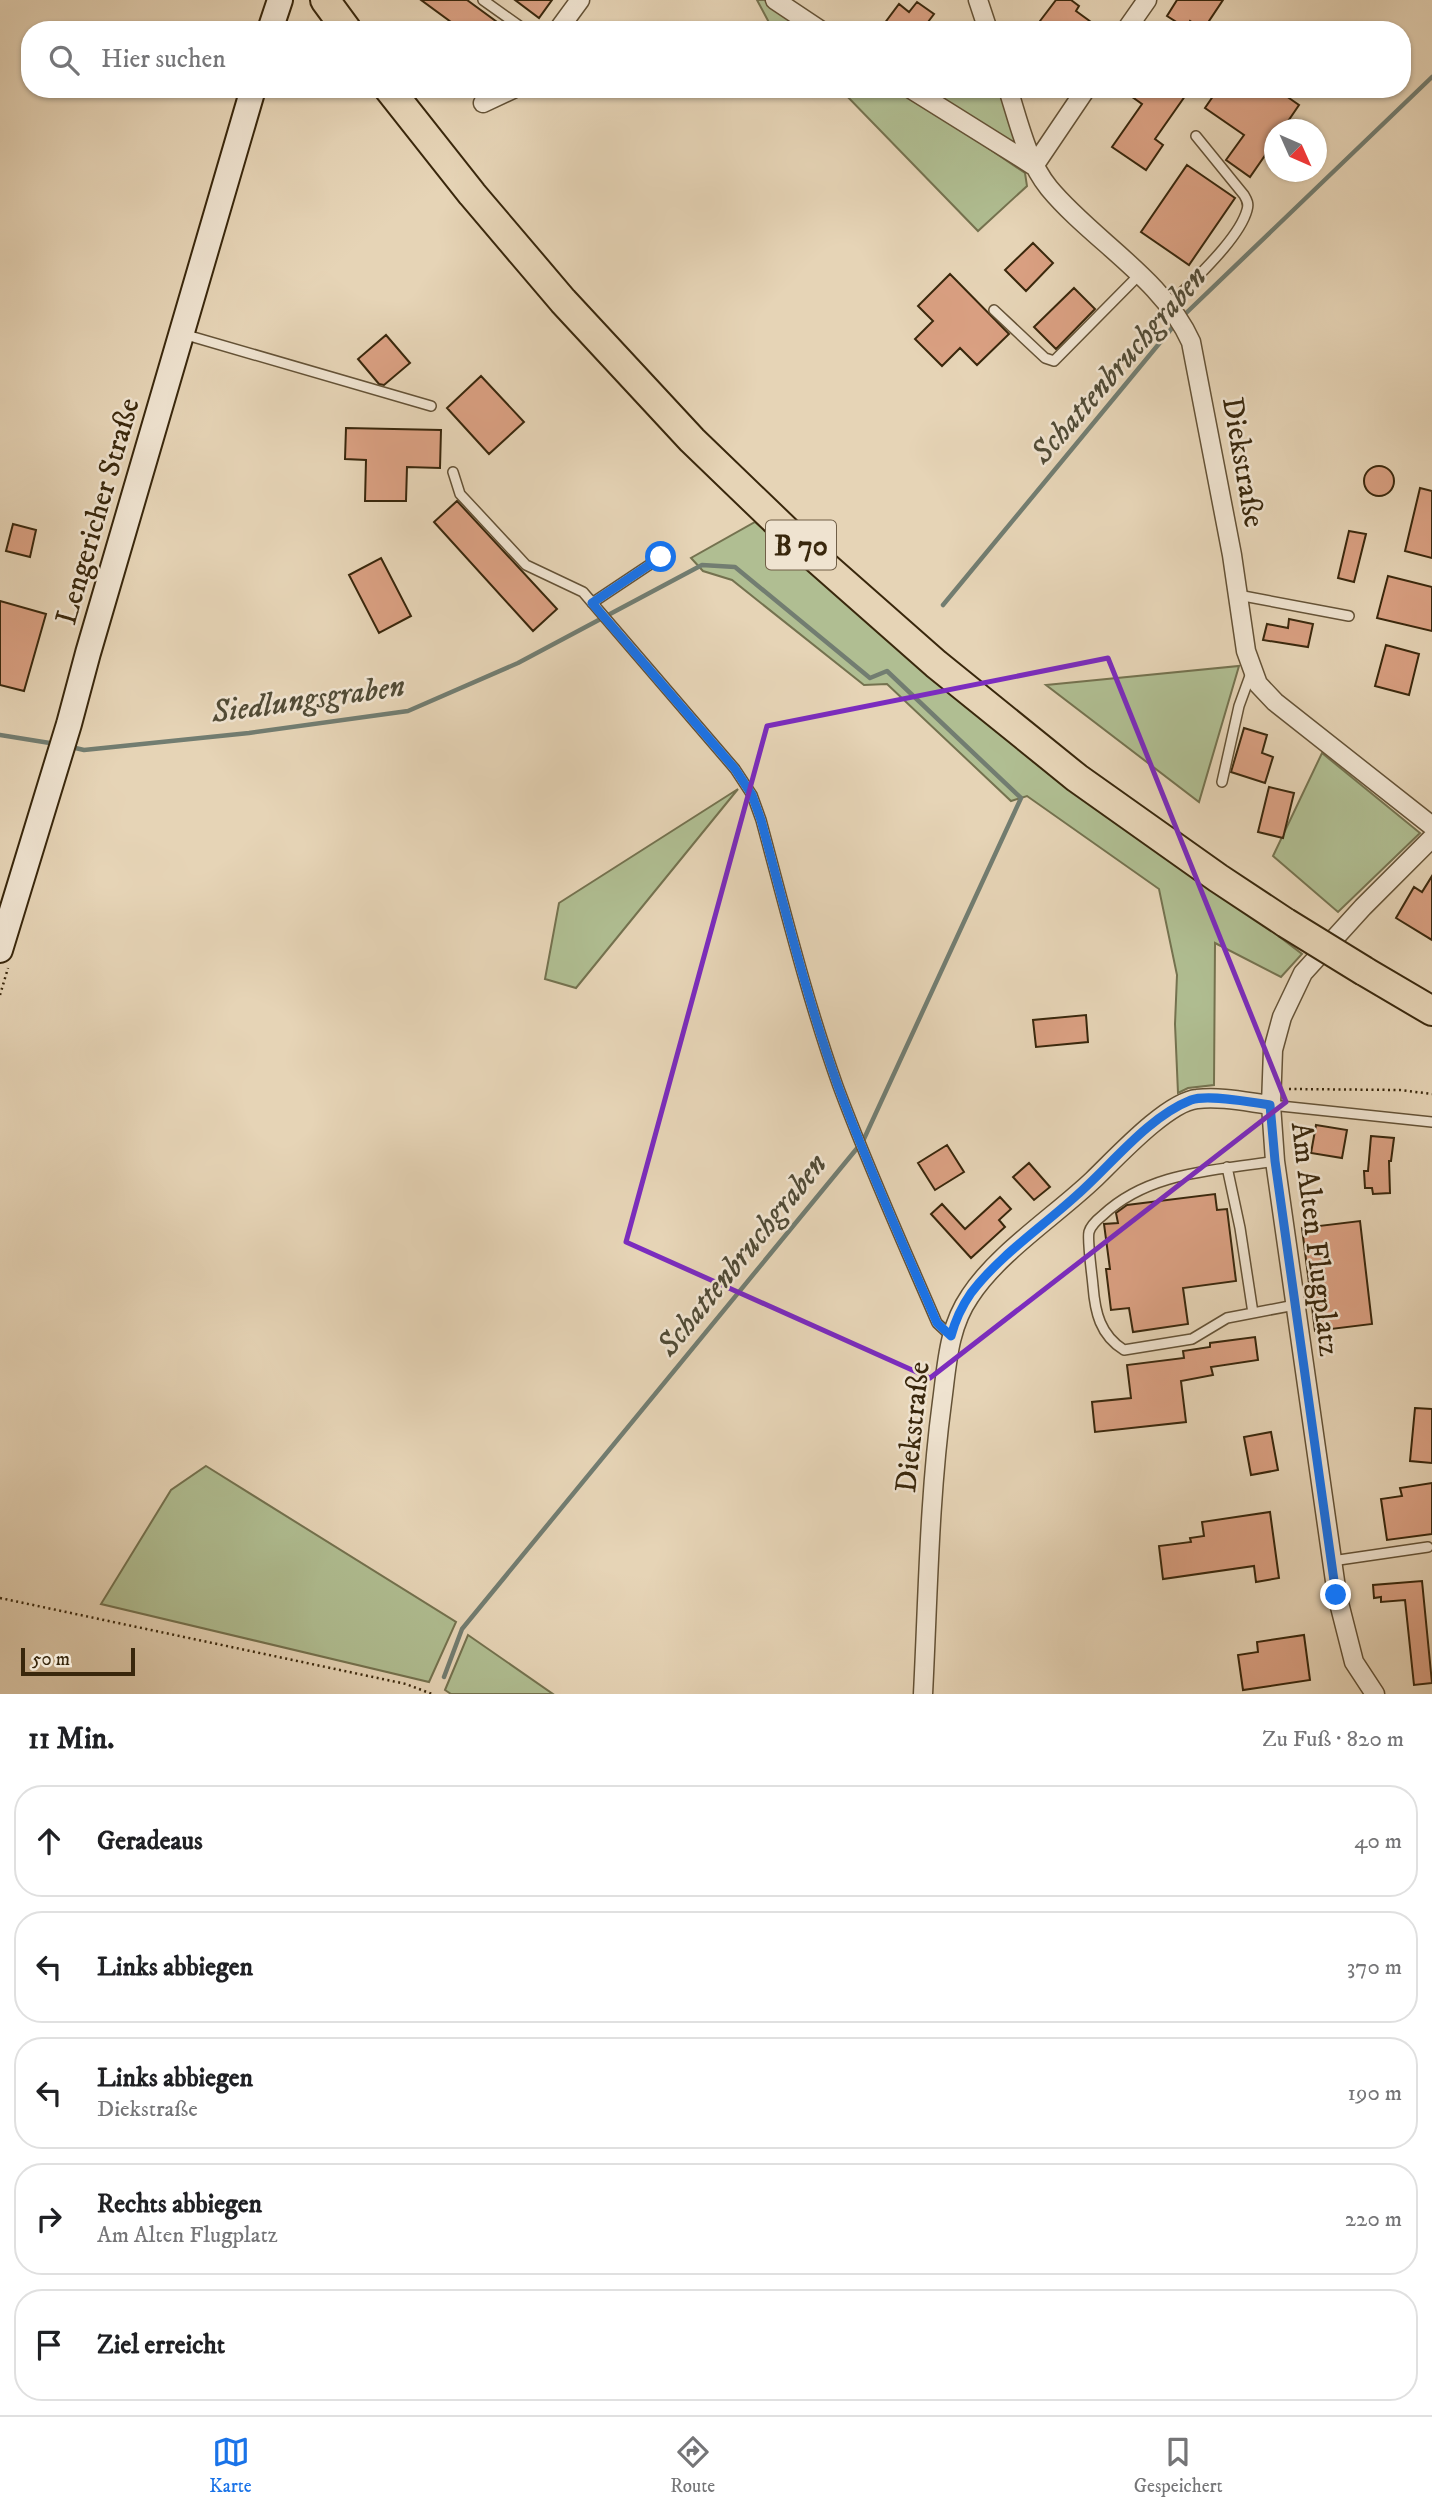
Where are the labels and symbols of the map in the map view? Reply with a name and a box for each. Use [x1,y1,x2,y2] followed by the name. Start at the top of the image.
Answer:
[1264,119,1327,182] north arrow
[1022,258,1217,473] water label: Schattenbruchgraben
[48,394,148,629] street label: Lengericher Straße
[1213,394,1272,530] street label: Diekstraße
[766,520,836,570] road number: B 70
[645,541,676,572] route start
[208,667,408,733] water label: Siedlungsgraben
[1282,1120,1347,1358] street label: Am Alten Flugplatz
[648,1146,837,1366] water label: Schattenbruchgraben
[888,1360,939,1494] street label: Diekstraße
[1320,1579,1351,1610] route end
[21,1645,135,1677] scale bar

